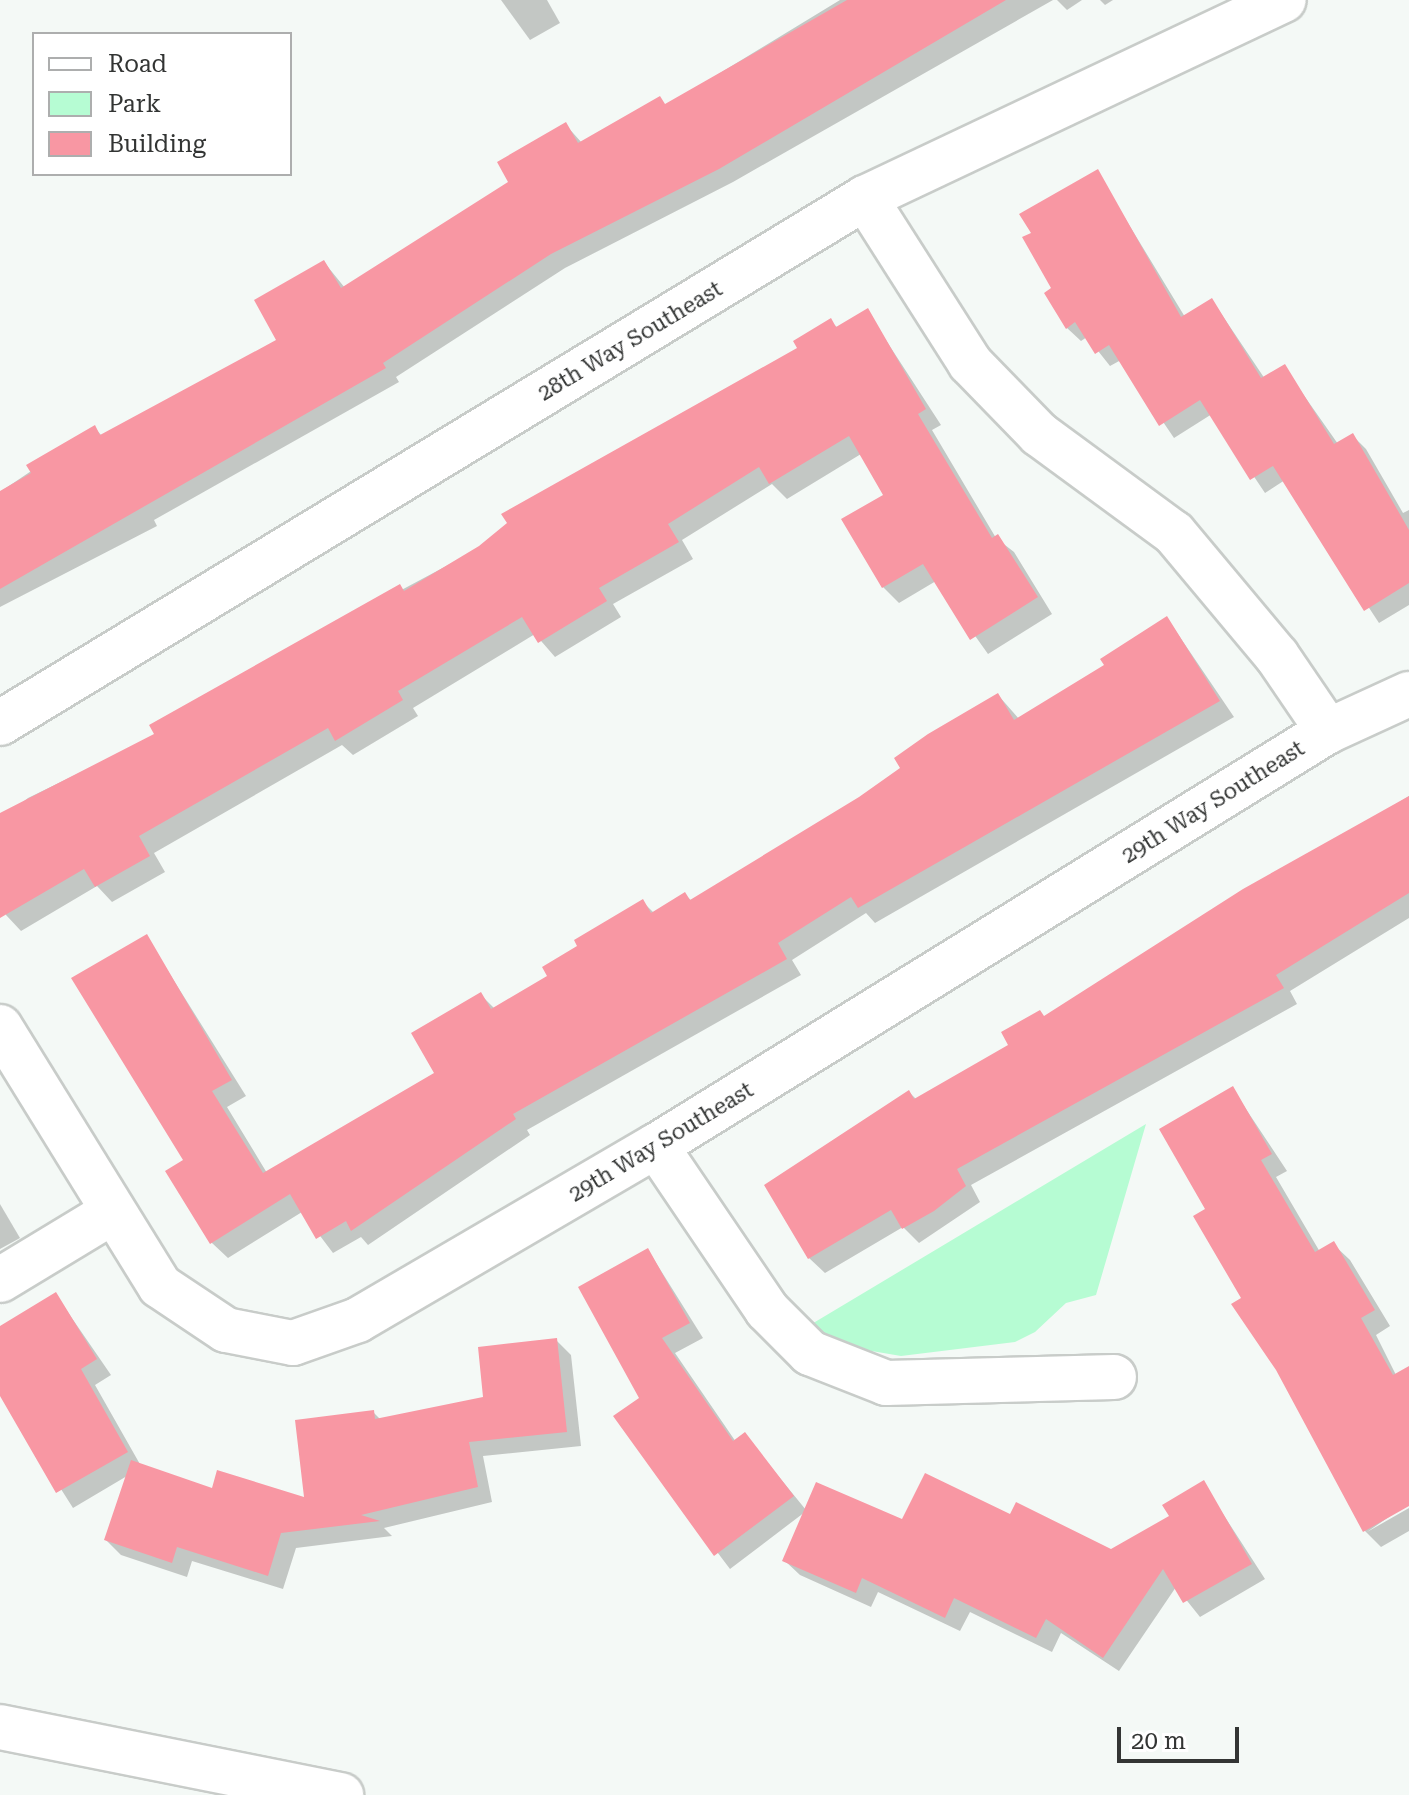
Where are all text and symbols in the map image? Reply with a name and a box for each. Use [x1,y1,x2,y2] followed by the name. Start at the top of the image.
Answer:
[32,32,292,176] legend
[108,50,167,78] text: Road
[108,90,161,118] text: Park
[108,130,206,158] text: Building
[533,276,727,406] street label: 28th Way Southeast
[1117,735,1309,869] street label: 29th Way Southeast
[564,1077,758,1207] street label: 29th Way Southeast
[1121,1711,1243,1761] scale bar
[1131,1727,1186,1755] text: 20 m

